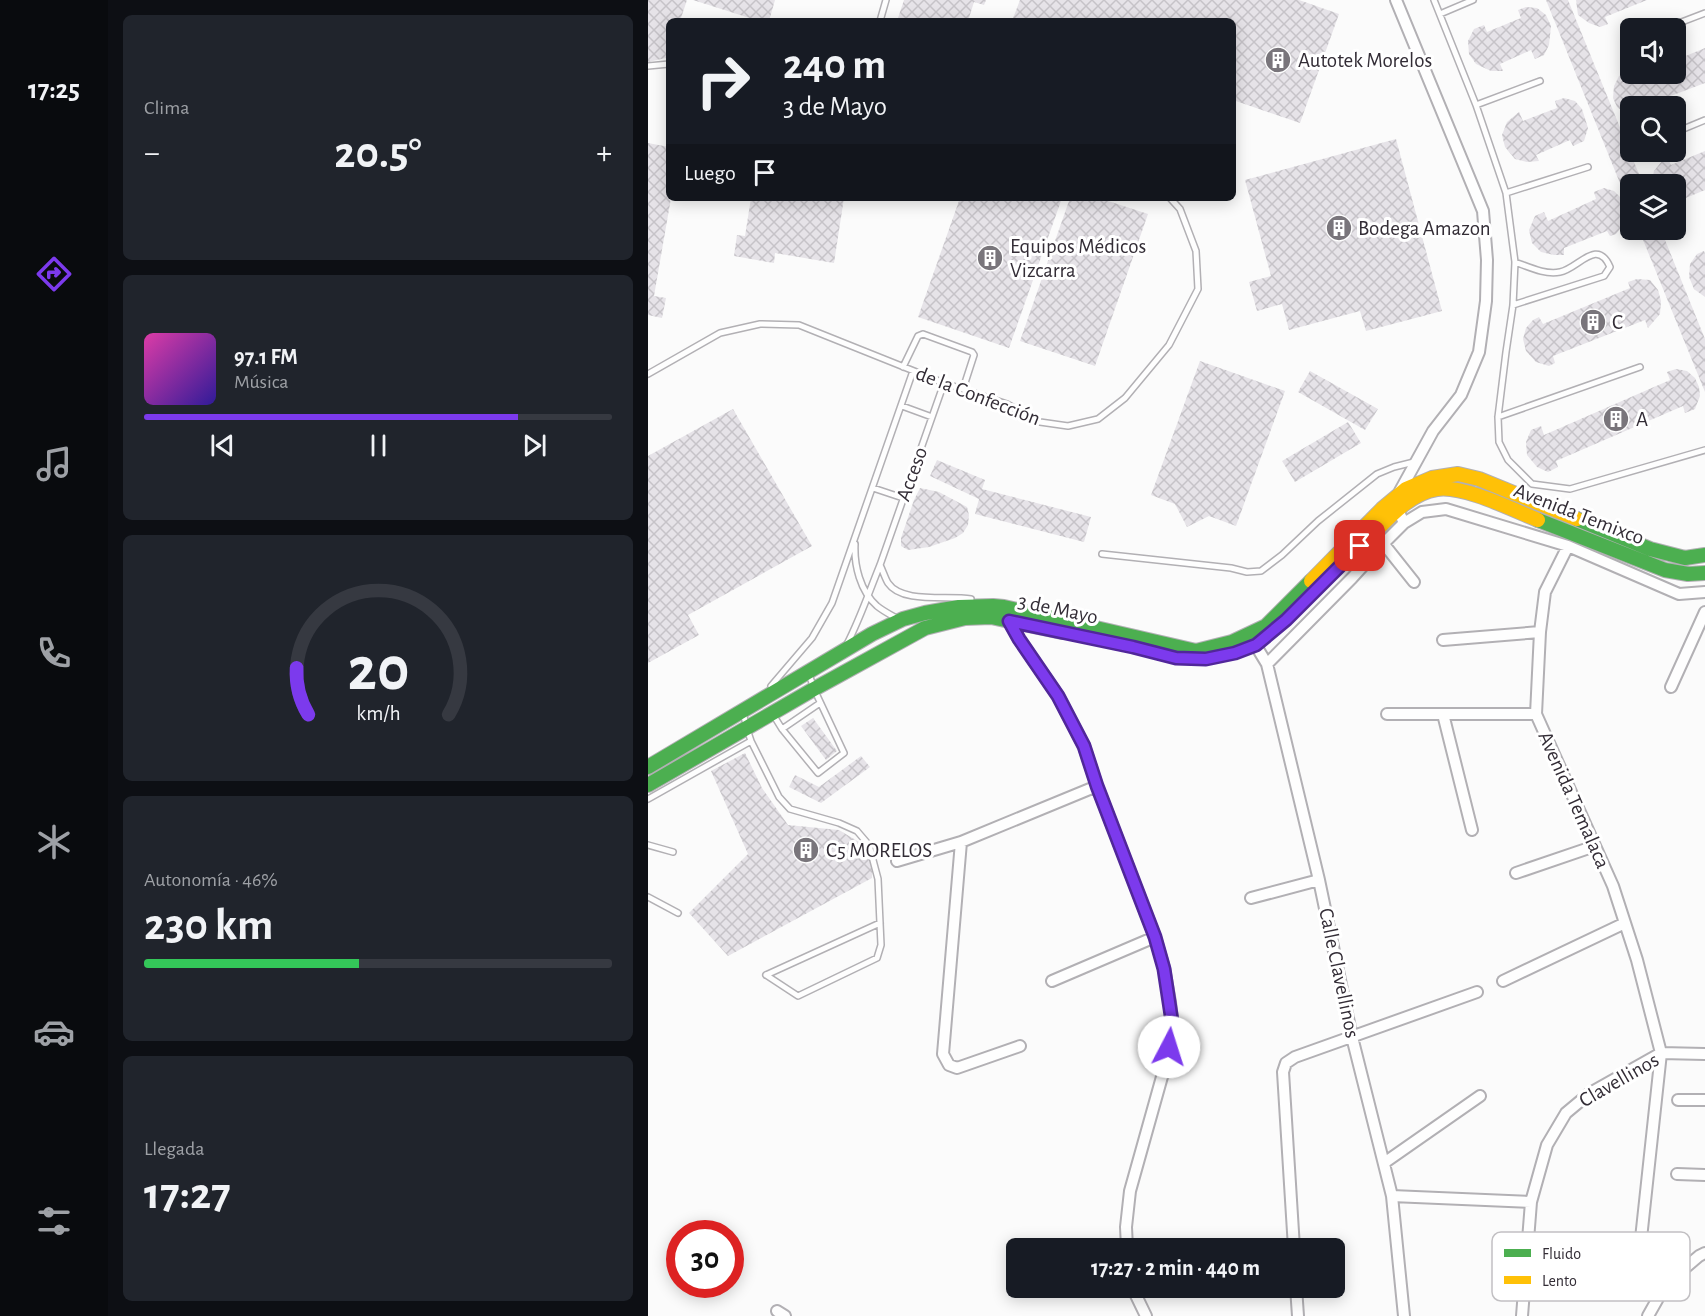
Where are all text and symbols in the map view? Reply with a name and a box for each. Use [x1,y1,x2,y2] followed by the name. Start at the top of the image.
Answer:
[1620,18,1686,240] map controls
[1620,18,1686,84] button: sound
[684,42,762,120] icon: right
[783,44,886,86] text: 240 m
[1263,45,1293,75] building icon: Autotek Morelos
[1298,50,1432,71] place label: Autotek Morelos
[28,76,80,103] text: 17:25
[783,93,887,120] text: 3 de Mayo
[1620,96,1686,162] button: search
[144,98,189,118] text: Clima
[334,131,422,176] text: 20.5°
[144,137,160,170] text: −
[596,137,612,170] text: +
[748,156,781,189] icon: arrive
[684,162,736,184] text: Luego
[1620,174,1686,240] button: layers
[1324,213,1354,243] building icon: Bodega Amazon
[1358,218,1491,239] place label: Bodega Amazon
[1010,236,1146,281] place label: Equipos Médicos Vizcarra
[975,243,1005,273] building icon: Equipos Médicos Vizcarra
[33,253,75,295] icon: directions
[1578,307,1608,337] building icon: C
[1612,312,1623,333] place label: C
[234,346,298,368] text: 97.1 FM
[913,363,1043,429] street label: de la Confección
[234,372,289,392] text: Música
[1601,404,1631,434] building icon: A
[1636,409,1648,430] place label: A
[206,429,239,462] icon: previous
[362,429,395,462] icon: pause
[518,429,551,462] icon: next
[33,443,75,485] icon: music
[893,444,931,504] street label: Acceso
[1511,480,1647,548] street label: Avenida Temixco
[1334,520,1385,571] pin
[1343,529,1376,562] icon: arrive
[1016,590,1100,628] street label: 3 de Mayo
[33,632,75,674] icon: phone
[347,639,409,701] text: 20
[356,703,400,724] text: km/h
[1534,728,1614,872] street label: Avenida Temalaca
[33,821,75,863] icon: climate
[791,835,821,865] building icon: C5 MORELOS
[826,840,932,861] place label: C5 MORELOS
[144,870,278,890] text: Autonomía · 46%
[144,903,273,948] text: 230 km
[1315,906,1363,1040] street label: Calle Clavellinos
[33,1011,75,1053] icon: car
[1137,1015,1201,1079] position arrow
[1576,1049,1662,1111] street label: Clavellinos
[144,1139,205,1159] text: Llegada
[144,1172,231,1217] text: 17:27
[33,1200,75,1242] icon: filters
[666,1220,744,1298] speed limit sign: 30
[1492,1232,1690,1301] legend
[1542,1246,1581,1262] text: Fluido
[1091,1257,1260,1279] text: 17:27 · 2 min · 440 m
[1542,1273,1577,1289] text: Lento

